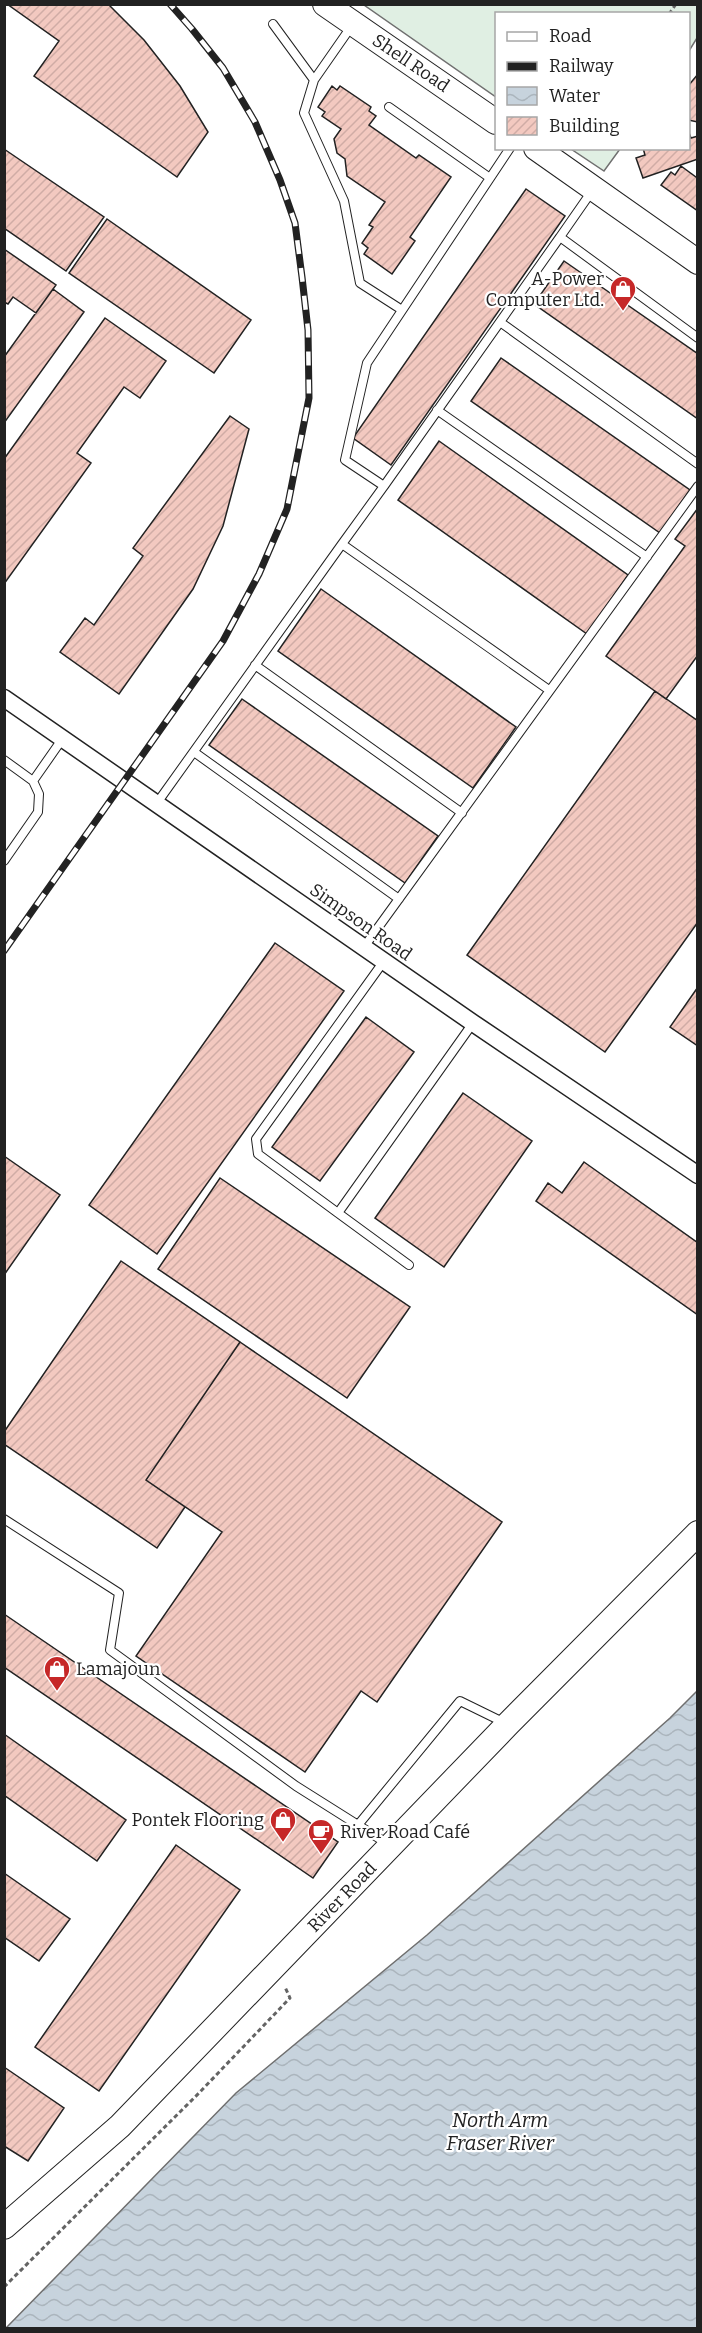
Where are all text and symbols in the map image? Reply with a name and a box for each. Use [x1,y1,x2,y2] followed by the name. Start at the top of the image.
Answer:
[495,12,690,150] legend
[549,25,592,47] text: Road
[368,29,454,97] street label: Shell Road
[549,55,614,77] text: Railway
[549,85,600,107] text: Water
[549,115,620,137] text: Building
[486,268,604,311] place label: A-Power Computer Ltd.
[608,274,638,312] shop icon: A-Power Computer Ltd.
[306,879,417,966] street label: Simpson Road
[42,1654,72,1692] shop icon: Lamajoun
[76,1658,161,1680] place label: Lamajoun
[268,1805,298,1843] shop icon: Pontek Flooring
[132,1809,264,1831] place label: Pontek Flooring
[306,1817,336,1855] cafe icon: River Road Café
[340,1821,470,1843] place label: River Road Café
[303,1857,381,1937] street label: River Road
[446,2108,555,2155] water label: North Arm Fraser River

